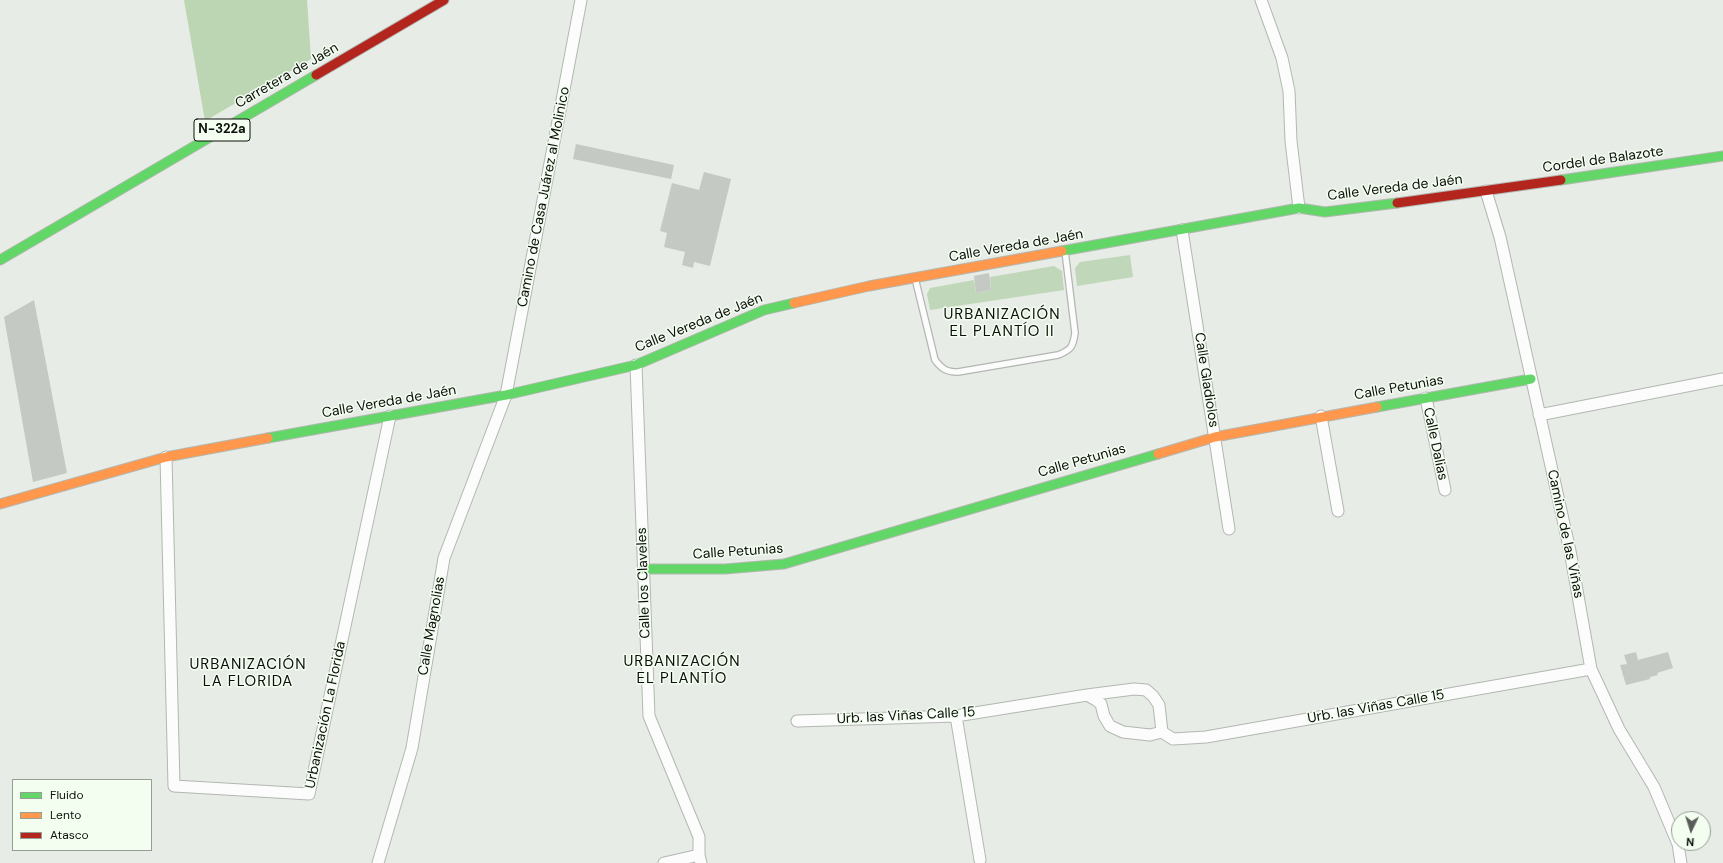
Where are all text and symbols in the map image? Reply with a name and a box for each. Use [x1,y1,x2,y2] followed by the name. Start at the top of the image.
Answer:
[232,40,342,112] street label: Carretera de Jaén
[514,85,574,309] street label: Camino de Casa Juárez al Molinico
[194,119,250,141] road number: N-322a
[1542,143,1664,177] street label: Cordel de Balazote
[1326,171,1464,205] street label: Calle Vereda de Jaén
[948,226,1084,266] street label: Calle Vereda de Jaén
[633,290,765,356] street label: Calle Vereda de Jaén
[943,306,1061,341] district label: URBANIZACIÓN EL PLANTÍO II
[1190,331,1222,429] street label: Calle Gladiolos
[1353,372,1445,404] street label: Calle Petunias
[321,382,457,422] street label: Calle Vereda de Jaén
[1419,406,1451,482] street label: Calle Dalias
[1036,440,1128,482] street label: Calle Petunias
[1543,468,1587,600] street label: Camino de las Viñas
[634,527,654,639] street label: Calle los Claveles
[692,540,784,564] street label: Calle Petunias
[415,575,449,677] street label: Calle Magnolias
[302,640,350,790] street label: Urbanización La Florida
[623,653,741,688] district label: URBANIZACIÓN EL PLANTÍO
[189,656,307,691] district label: URBANIZACIÓN LA FLORIDA
[1306,687,1446,727] street label: Urb. las Viñas Calle 15
[836,704,976,728] street label: Urb. las Viñas Calle 15
[12,779,152,851] legend
[50,787,84,803] text: Fluido
[50,807,81,823] text: Lento
[1671,811,1711,851] north arrow
[50,827,89,843] text: Atasco
[1686,835,1695,849] text: N

